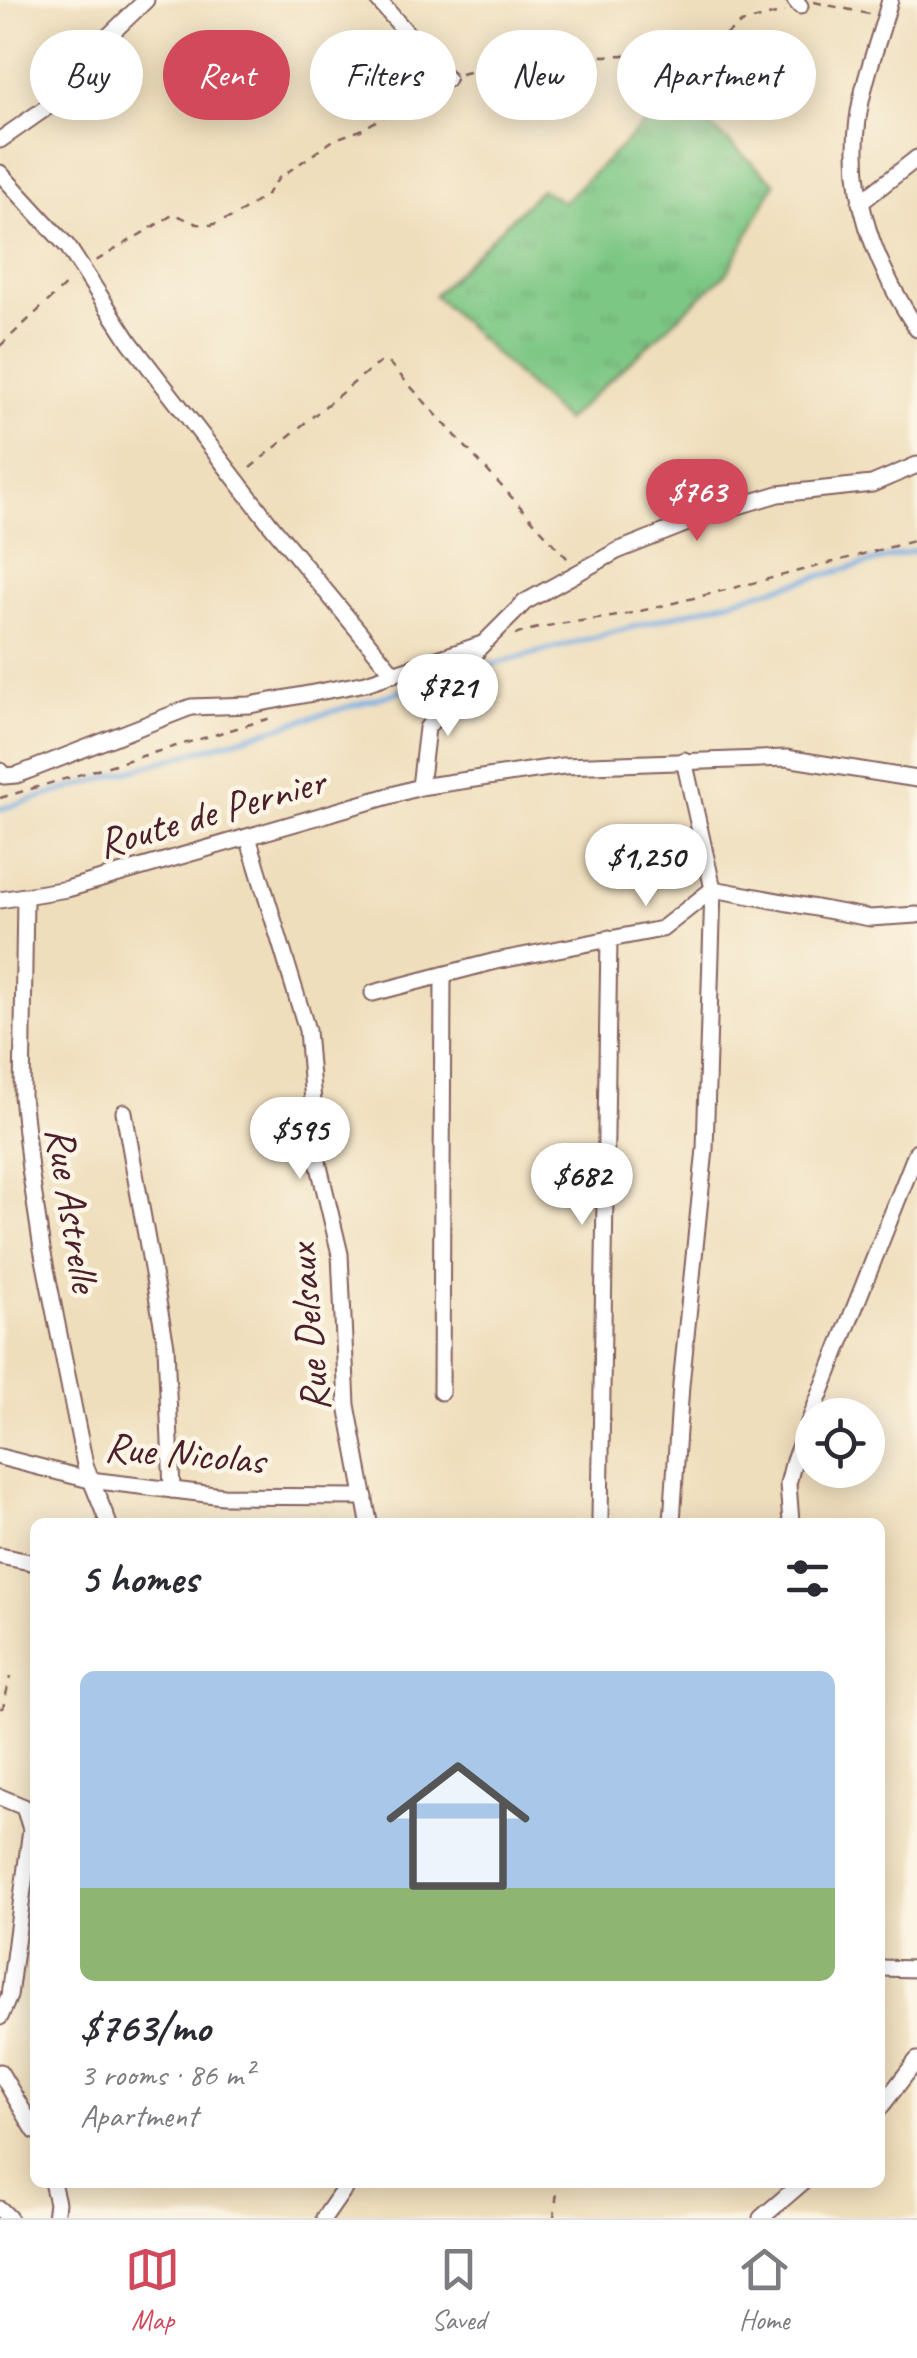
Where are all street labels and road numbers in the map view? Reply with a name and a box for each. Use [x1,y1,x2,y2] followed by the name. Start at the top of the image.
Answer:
[91,754,334,870] street label: Route de Pernier
[33,1123,112,1299] street label: Rue Astrelle
[275,1239,342,1414] street label: Rue Delsaux
[103,1420,271,1487] street label: Rue Nicolas

